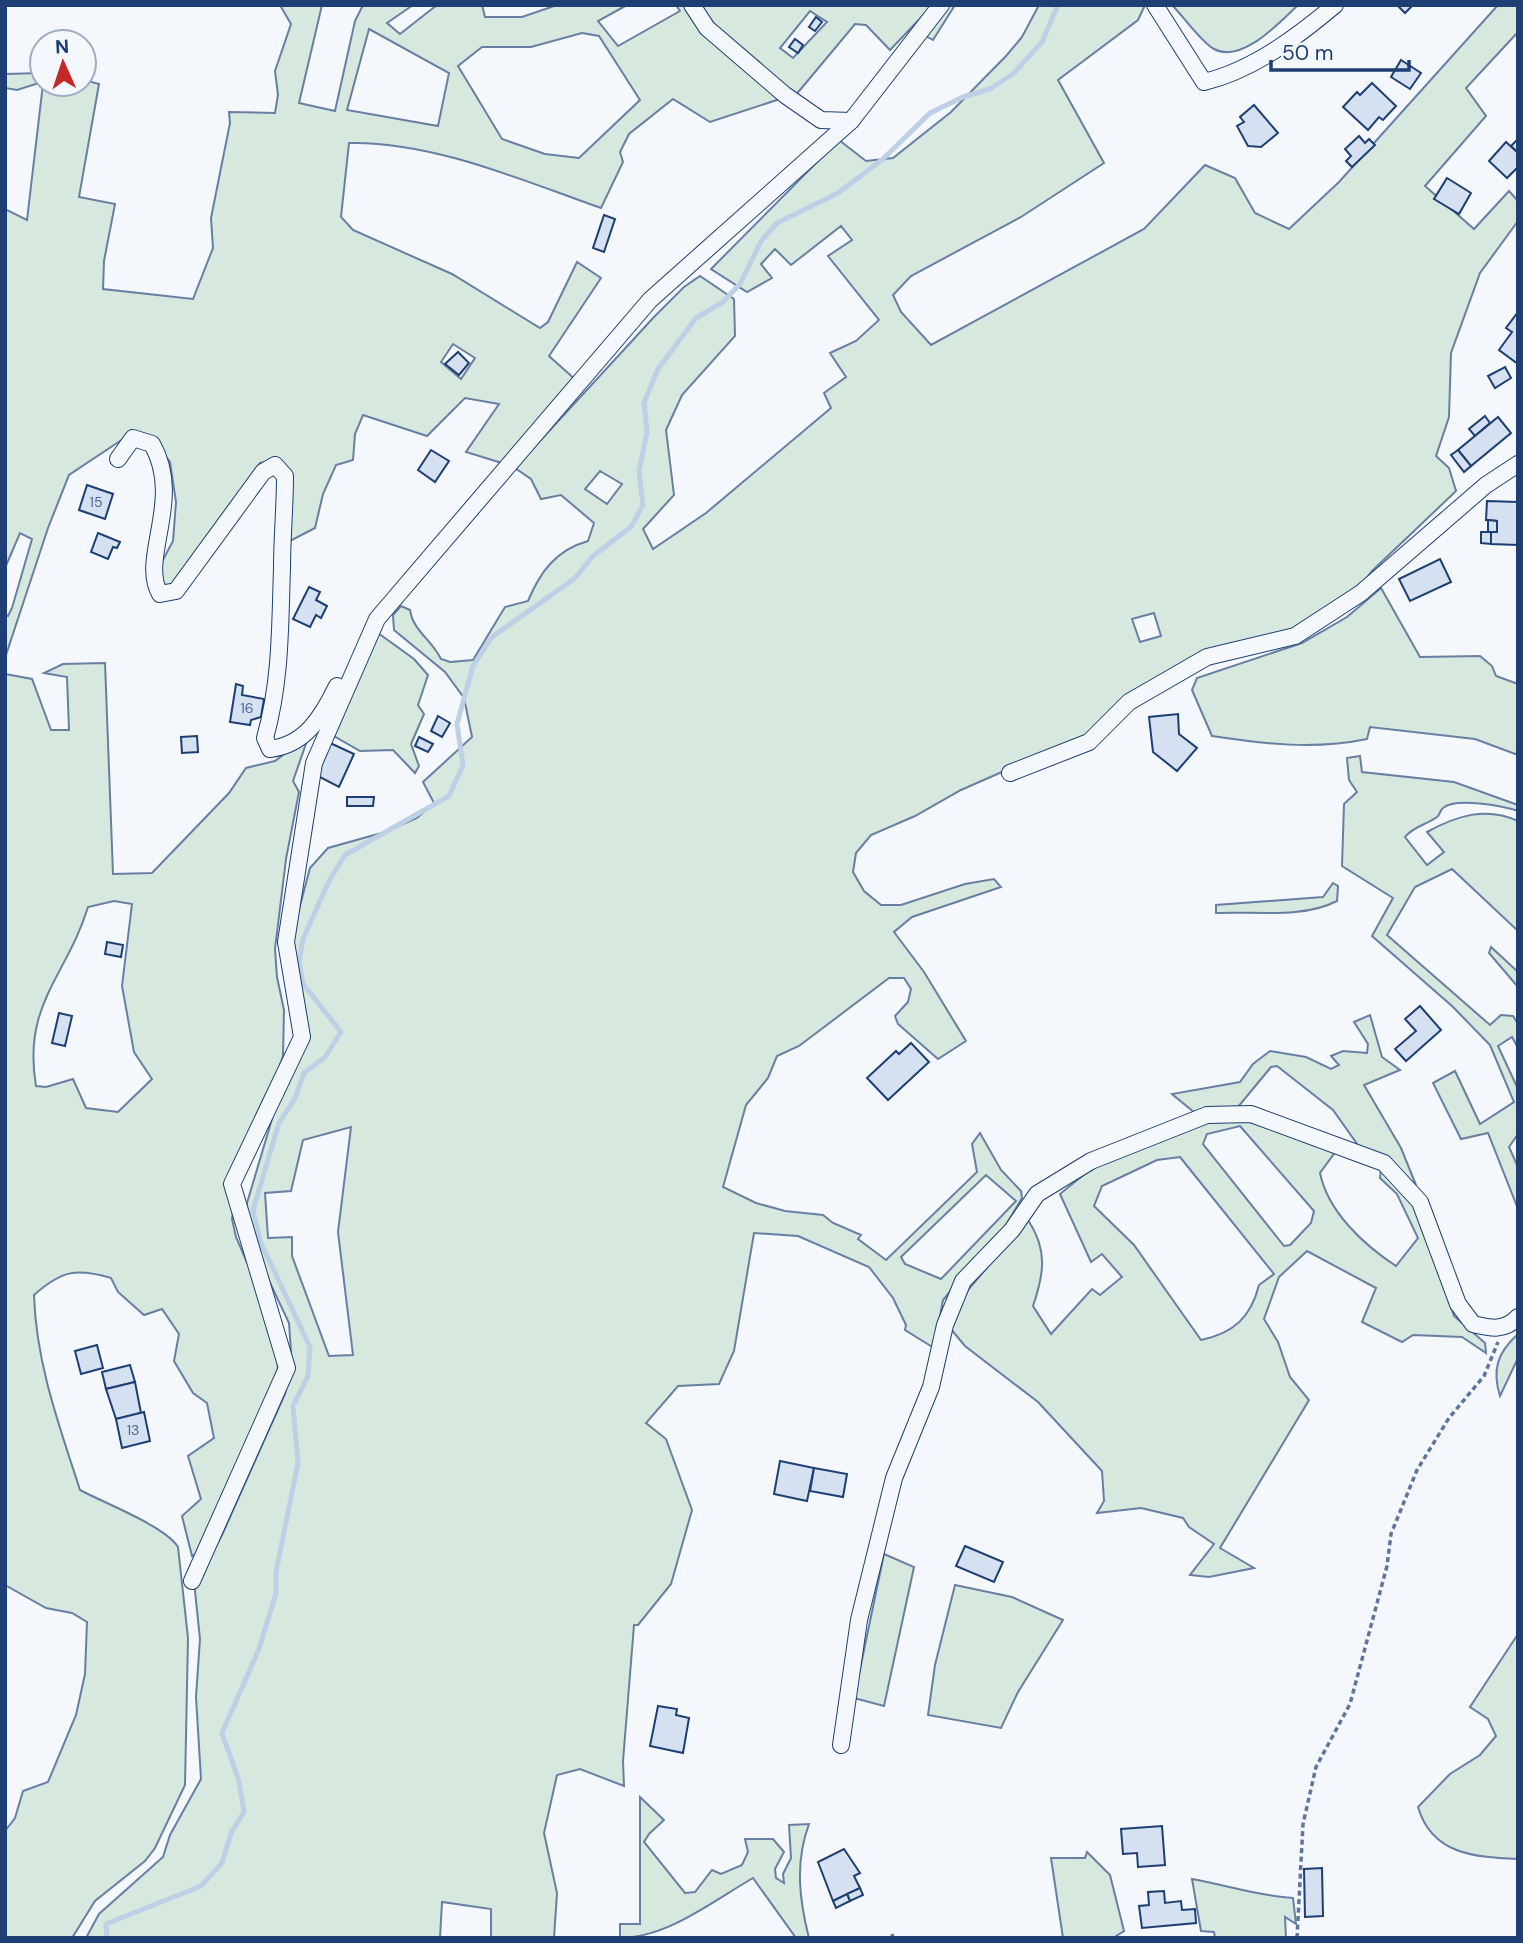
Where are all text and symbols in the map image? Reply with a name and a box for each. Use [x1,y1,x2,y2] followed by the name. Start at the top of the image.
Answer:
[28,28,98,98] north arrow
[1271,28,1409,72] scale bar
[55,34,70,59] text: N
[1282,39,1333,67] text: 50 m
[90,493,102,511] house number: 15
[240,699,254,717] house number: 16
[127,1421,139,1439] house number: 13

